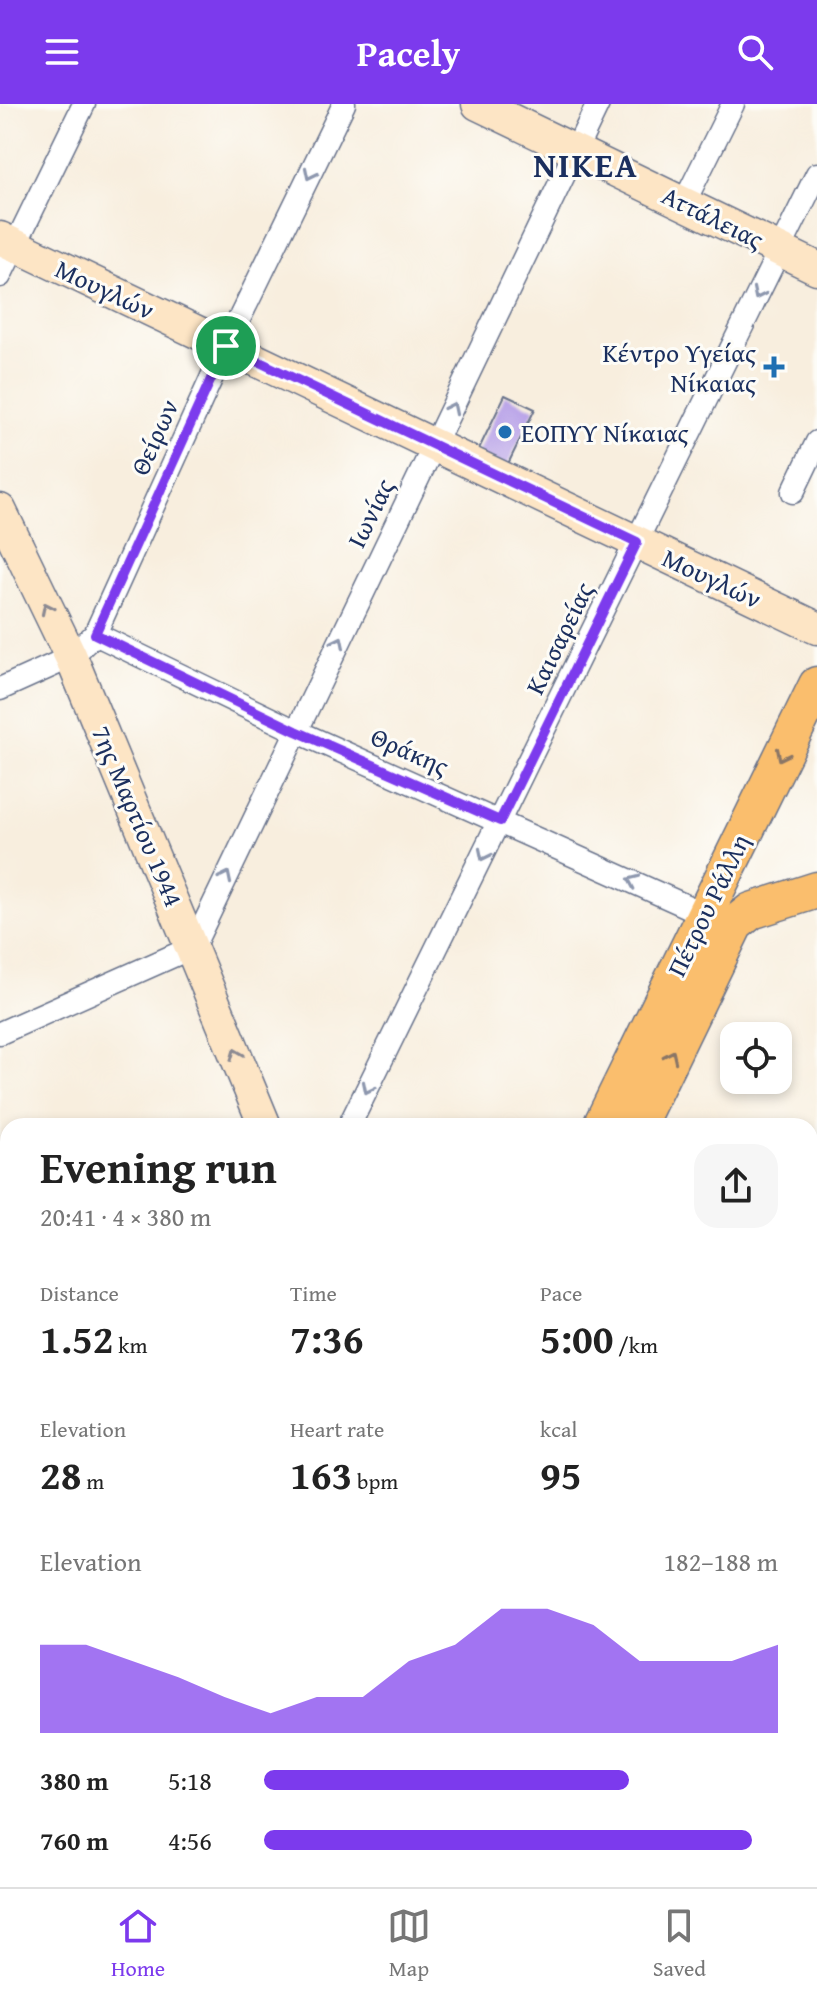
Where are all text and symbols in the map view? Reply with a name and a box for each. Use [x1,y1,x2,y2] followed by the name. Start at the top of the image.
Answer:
[357,26,460,79] text: Pacely
[40,30,84,74] icon: menu
[733,30,777,74] icon: search
[533,140,639,189] district label: NIKEA
[304,166,320,181] one-way arrow
[655,176,771,258] street label: Αττάλειας
[49,249,161,329] street label: Μουγλών
[752,286,768,301] one-way arrow
[192,312,260,380] pin
[204,324,248,368] icon: arrive
[602,333,756,402] place label: Κέντρο Υγείας Νίκαιας
[763,356,785,378] marker: Κέντρο Υγείας Νίκαιας
[120,393,188,481] street label: Θείρων
[442,402,458,416] one-way arrow
[521,413,689,452] place label: ΕΟΠΥΥ Νίκαιας
[496,423,514,441] marker: ΕΟΠΥΥ Νίκαιας
[337,472,403,554] street label: Ιωνίας
[656,538,768,618] street label: Μουγλών
[515,575,603,701] street label: Καισαρείας
[41,602,57,616] one-way arrow
[329,636,345,651] one-way arrow
[365,717,455,785] street label: Θράκης
[82,720,194,912] street label: 7ης Μαρτίου 1944
[777,747,792,762] one-way arrow
[657,827,759,983] street label: Πέτρου Ράλλη
[478,846,493,861] one-way arrow
[217,870,232,885] one-way arrow
[627,875,641,891] one-way arrow
[720,1022,792,1094] map controls
[720,1022,792,1094] button: locate
[229,1048,246,1062] one-way arrow
[661,1049,677,1064] one-way arrow
[362,1079,378,1094] one-way arrow
[40,1135,277,1199] text: Evening run
[694,1144,778,1228] button: share
[40,1197,211,1236] text: 20:41 · 4 × 380 m
[40,1277,119,1309] text: Distance
[290,1277,337,1309] text: Time
[540,1277,582,1309] text: Pace
[40,1309,113,1368] text: 1.52
[290,1309,363,1368] text: 7:36
[540,1309,613,1368] text: 5:00
[113,1329,147,1361] text: km
[613,1329,658,1361] text: /km
[40,1413,126,1445] text: Elevation
[290,1413,384,1445] text: Heart rate
[540,1413,578,1445] text: kcal
[40,1445,81,1504] text: 28
[290,1445,352,1504] text: 163
[540,1445,581,1504] text: 95
[81,1465,104,1497] text: m
[352,1465,398,1497] text: bpm
[40,1542,142,1581] text: Elevation
[664,1542,778,1581] text: 182–188 m
[40,1761,108,1800] text: 380 m
[168,1761,212,1800] text: 5:18
[40,1821,108,1860] text: 760 m
[168,1821,212,1860] text: 4:56
[111,1904,165,1984] tab: Home
[387,1904,431,1984] tab: Map
[653,1904,706,1984] tab: Saved

